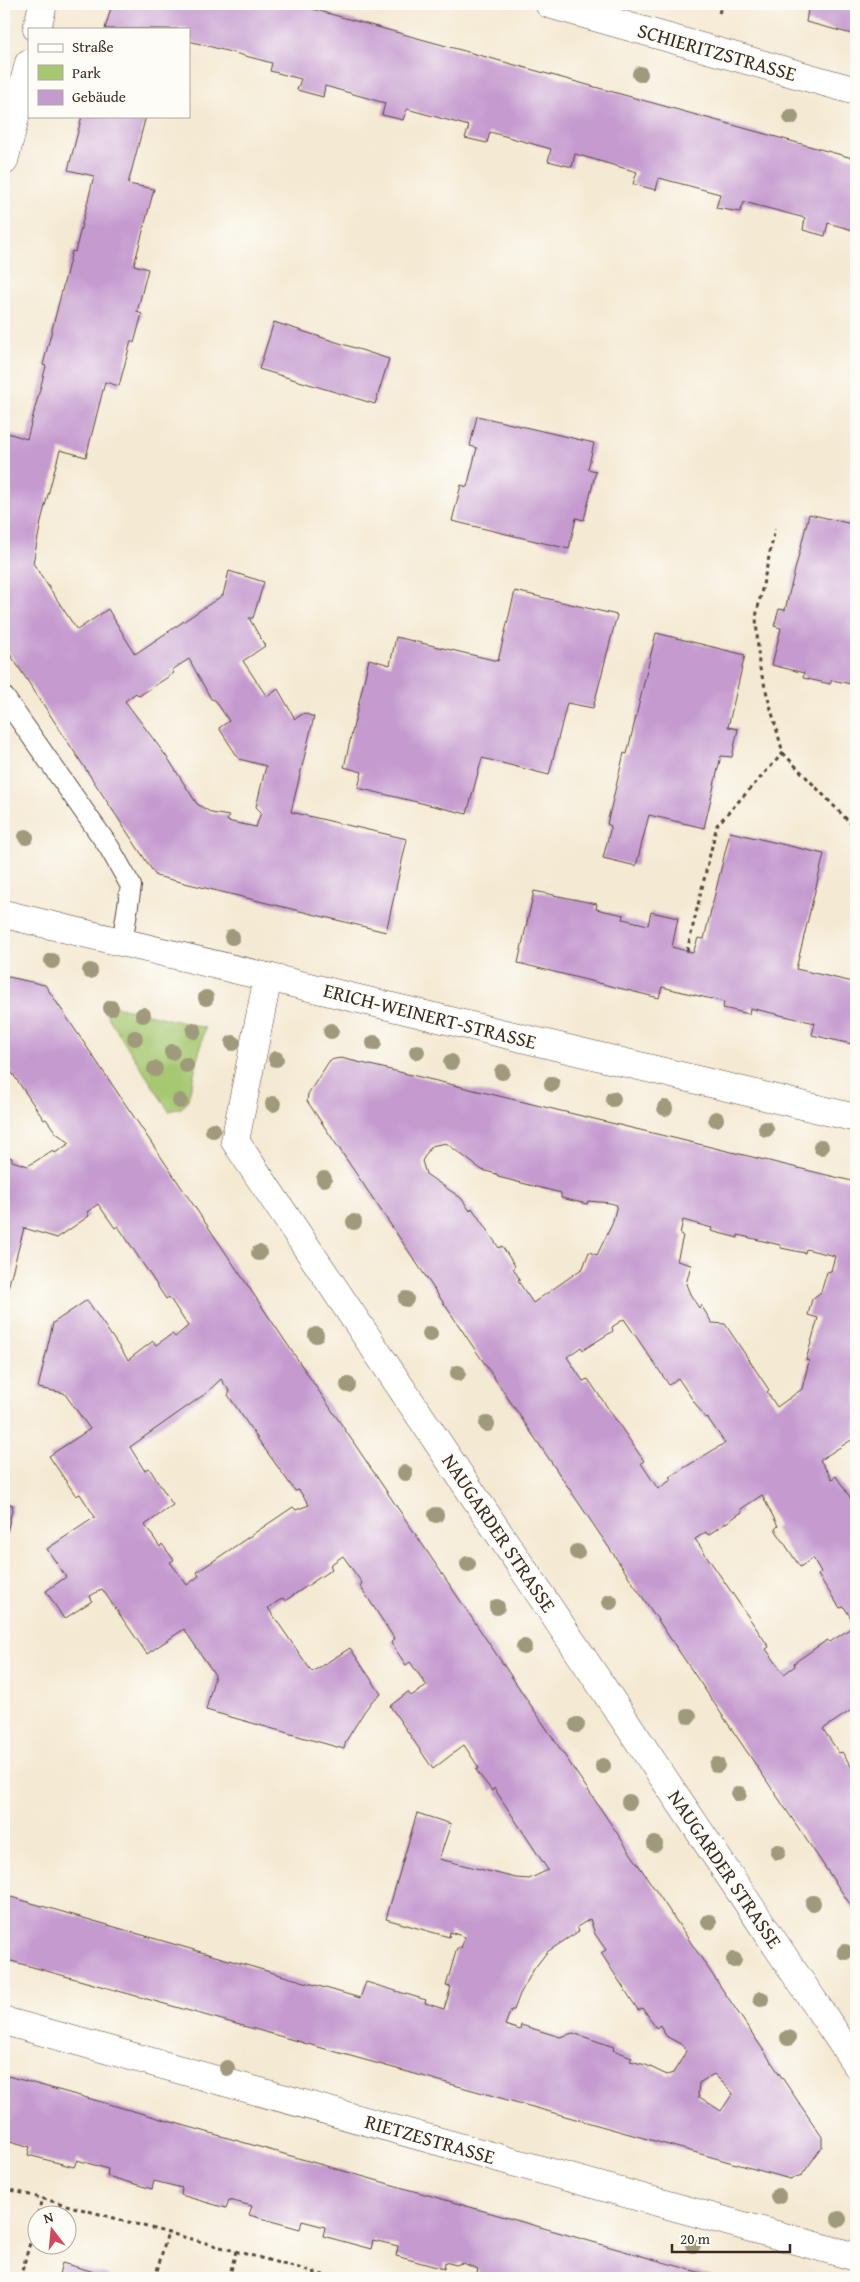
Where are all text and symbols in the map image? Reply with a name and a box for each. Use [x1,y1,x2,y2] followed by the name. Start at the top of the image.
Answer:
[634,15,800,88] street label: SCHIERITZSTRASSE
[28,28,190,118] legend
[72,36,114,57] text: Straße
[72,62,101,83] text: Park
[72,86,126,107] text: Gebäude
[321,975,540,1056] street label: ERICH-WEINERT-STRASSE
[436,1448,563,1618] street label: NAUGARDER STRASSE
[662,1784,789,1954] street label: NAUGARDER STRASSE
[362,2106,499,2171] street label: RIETZESTRASSE
[28,2204,78,2254] north arrow
[41,2206,56,2228] text: N
[672,2222,790,2254] scale bar
[680,2228,711,2249] text: 20 m

